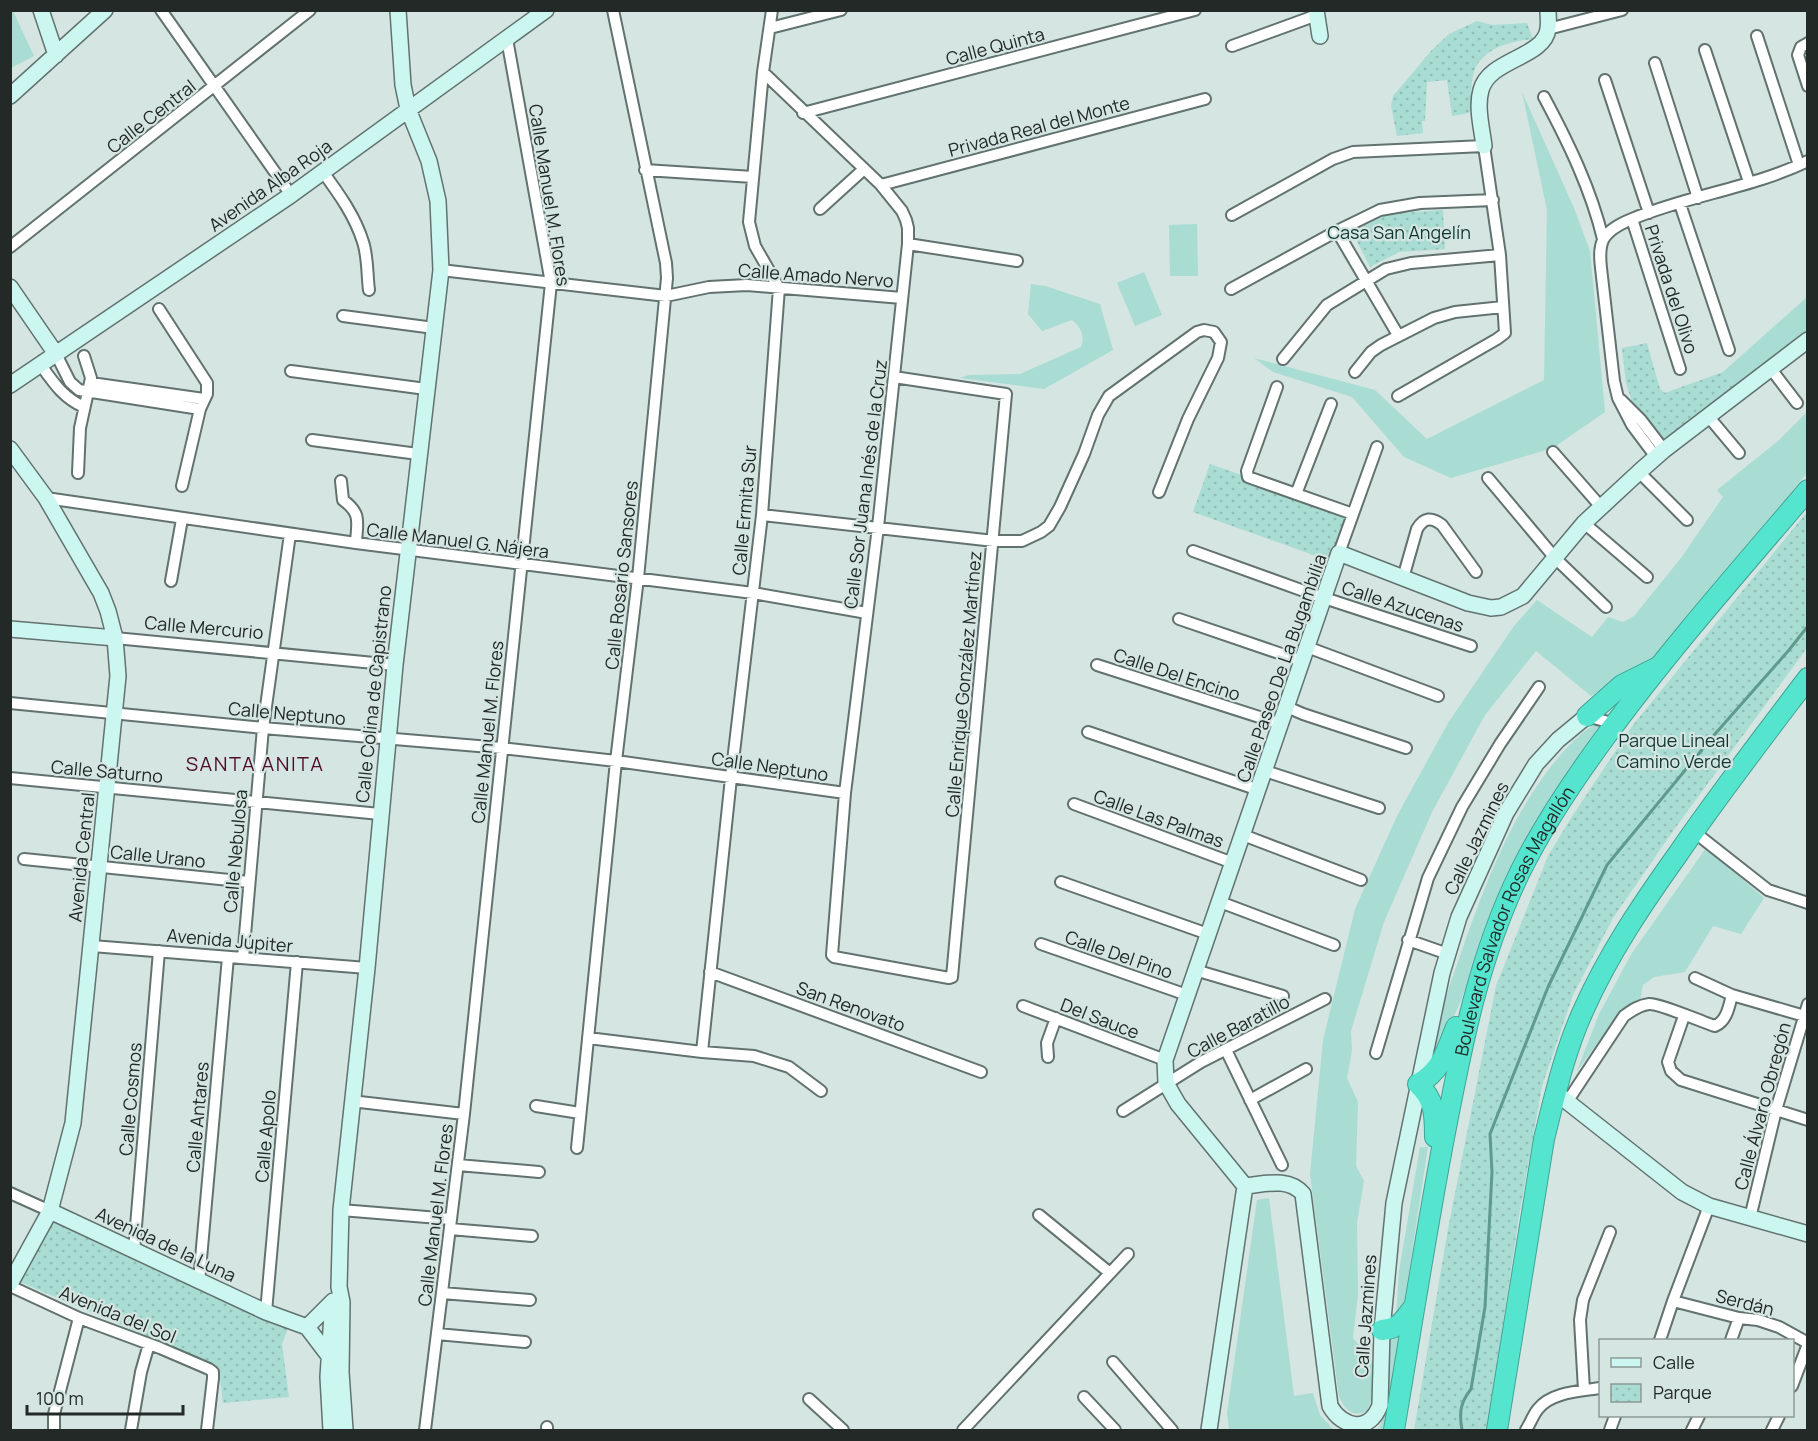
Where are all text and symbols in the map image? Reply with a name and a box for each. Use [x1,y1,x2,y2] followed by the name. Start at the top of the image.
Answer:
[943,21,1047,71] street label: Calle Quinta
[102,74,200,158] street label: Calle Central
[946,90,1132,162] street label: Privada Real del Monte
[524,102,576,288] street label: Calle Manuel M. Flores
[204,134,336,236] street label: Avenida Alba Roja
[1327,220,1471,244] park label: Casa San Angelín
[1640,221,1704,357] street label: Privada del Olivo
[737,258,895,292] street label: Calle Amado Nervo
[838,358,892,610] street label: Calle Sor Juana Inés de la Cruz
[726,443,762,576] street label: Calle Ermita Sur
[599,479,643,671] street label: Calle Rosario Sansores
[365,517,551,563] street label: Calle Manuel G. Nájera
[939,550,987,818] street label: Calle Enrique González Martínez
[1231,551,1331,785] street label: Calle Paseo De La Bugambilia
[1339,575,1467,637] street label: Calle Azucenas
[350,584,396,804] street label: Calle Colina de Capistrano
[144,610,264,644] street label: Calle Mercurio
[465,639,509,825] street label: Calle Manuel M. Flores
[1111,642,1243,706] street label: Calle Del Encino
[227,696,347,730] street label: Calle Neptuno
[1616,728,1732,773] park label: Parque Lineal Camino Verde
[710,746,830,786] street label: Calle Neptuno
[186,750,324,777] district label: SANTA ANITA
[50,754,164,788] street label: Calle Saturno
[1438,777,1514,899] street label: Calle Jazmines
[1449,781,1580,1058] street label: Boulevard Salvador Rosas Magallón
[1091,783,1227,853] street label: Calle Las Palmas
[218,788,252,914] street label: Calle Nebulosa
[62,791,100,923] street label: Avenida Central
[109,839,207,873] street label: Calle Urano
[166,923,295,958] street label: Avenida Júpiter
[1062,924,1176,984] street label: Calle Del Pino
[793,975,909,1037] street label: San Renovato
[1182,989,1294,1063] street label: Calle Baratillo
[1057,992,1143,1044] street label: Del Sauce
[1728,1019,1796,1193] street label: Calle Álvaro Obregón
[113,1041,147,1157] street label: Calle Cosmos
[180,1061,214,1173] street label: Calle Antares
[249,1089,281,1183] street label: Calle Apolo
[412,1122,458,1308] street label: Calle Manuel M. Flores
[92,1201,240,1287] street label: Avenida de la Luna
[1349,1254,1381,1378] street label: Calle Jazmines
[56,1280,180,1348] street label: Avenida del Sol
[1713,1283,1777,1321] street label: Serdán
[1599,1339,1794,1417] legend
[1653,1350,1695,1374] text: Calle
[27,1378,183,1416] scale bar
[1653,1380,1712,1404] text: Parque
[36,1386,84,1410] text: 100 m

